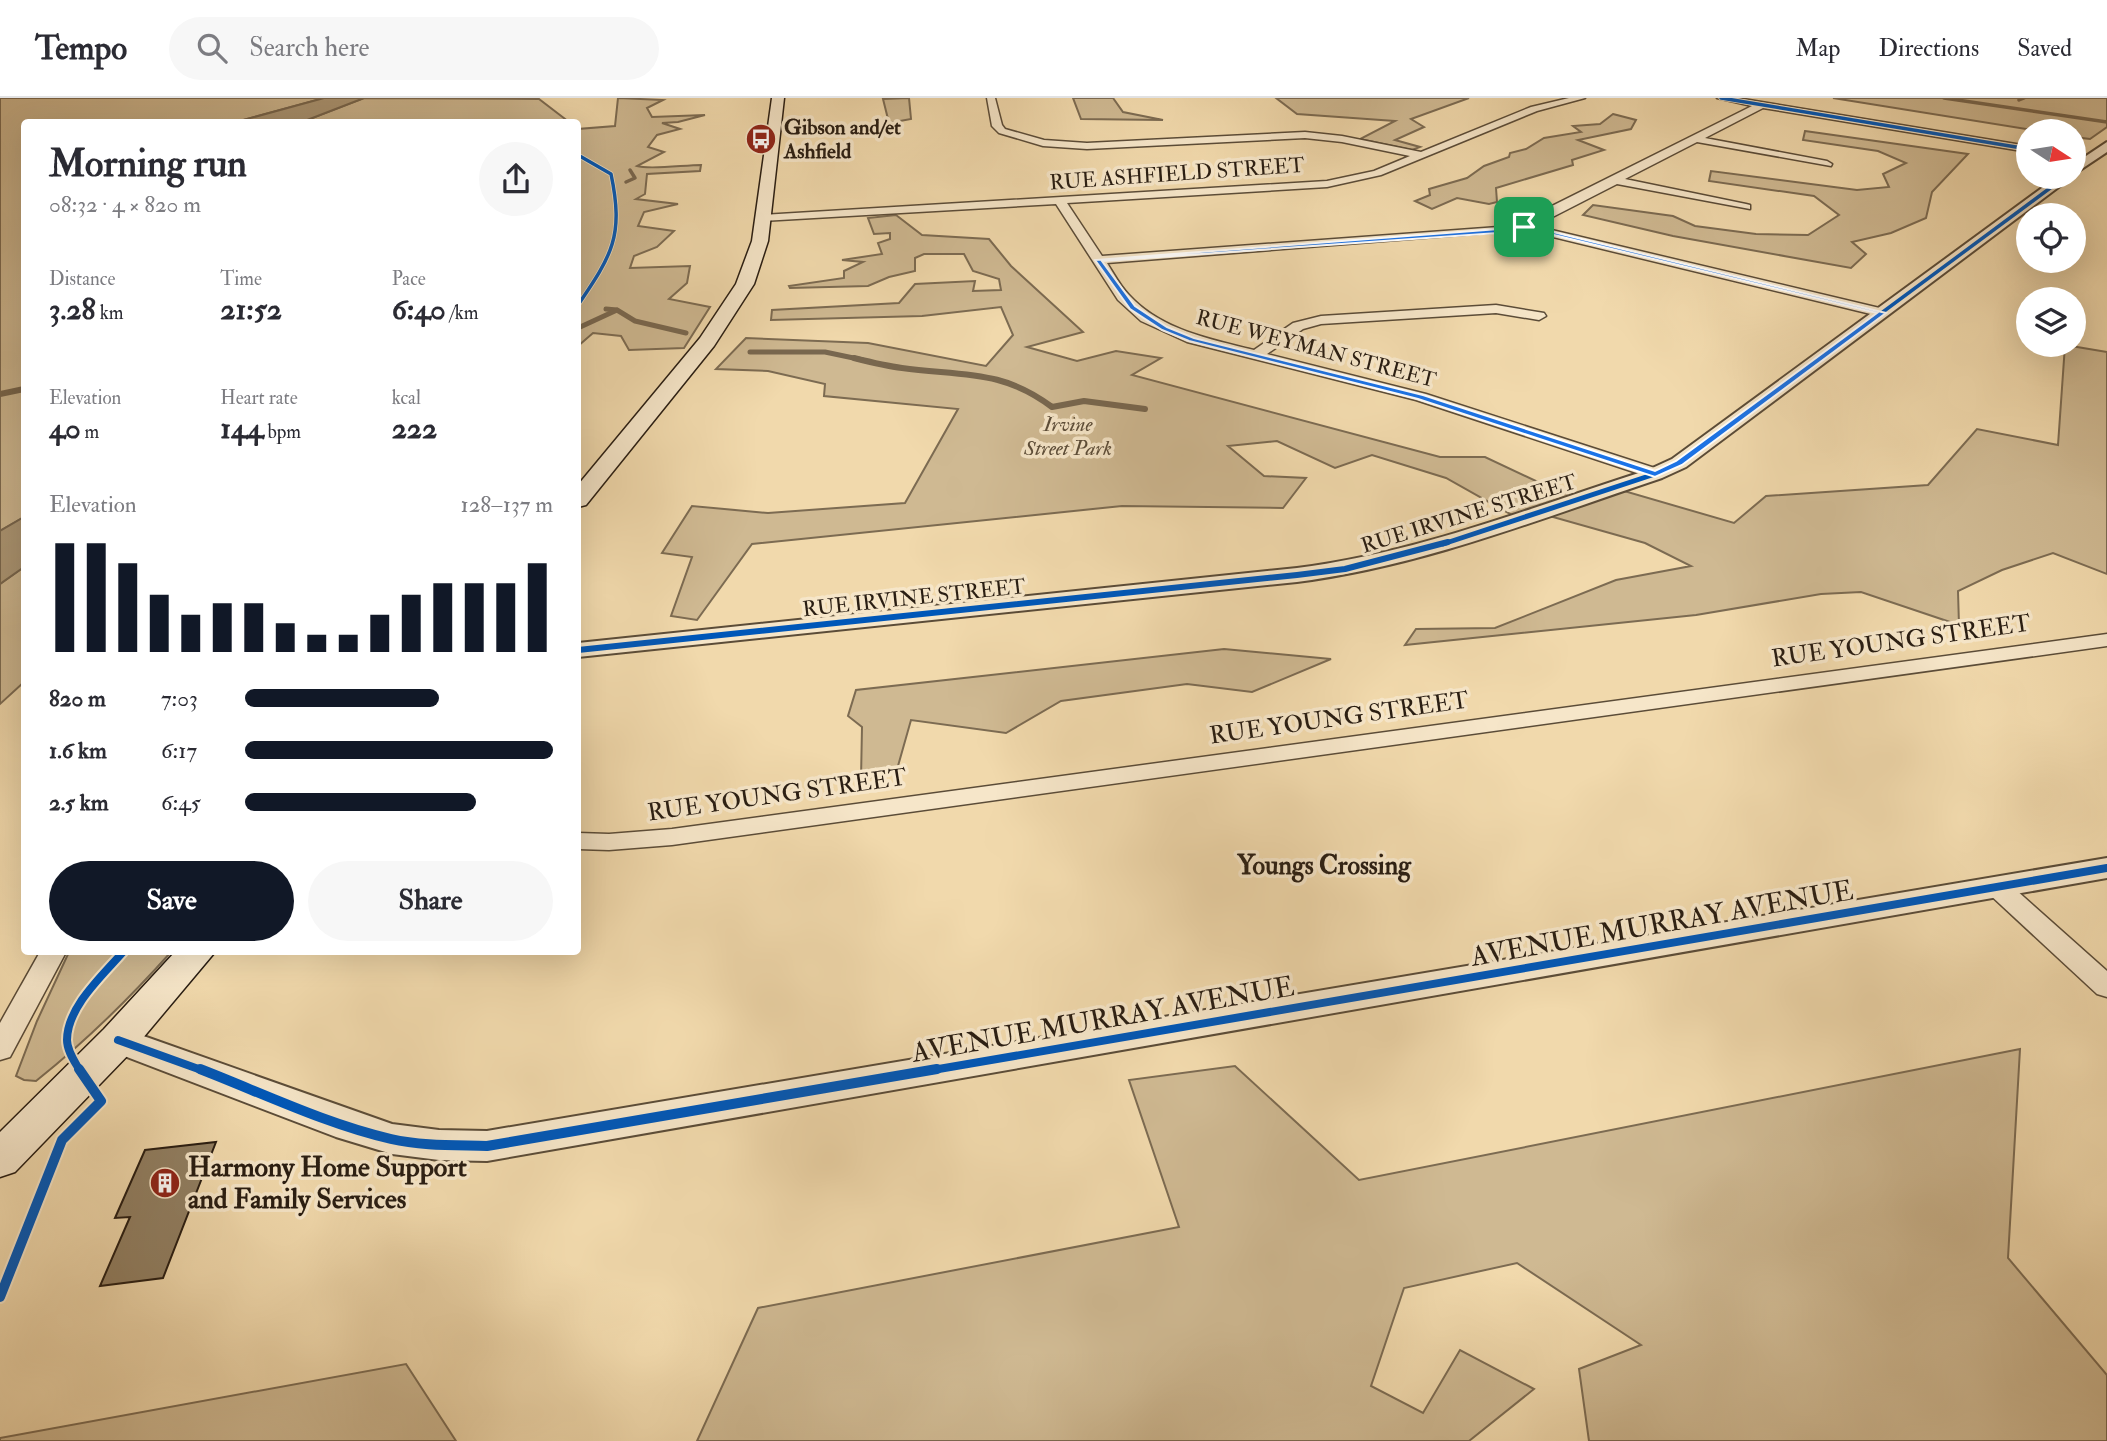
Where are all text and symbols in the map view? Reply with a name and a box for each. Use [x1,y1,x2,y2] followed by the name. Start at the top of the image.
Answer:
[169,17,659,80] search box
[35,28,127,69] text: Tempo
[193,29,231,67] icon: search
[249,32,369,64] text: Search here
[1795,33,1840,64] text: Map
[1878,33,1979,64] text: Directions
[2017,33,2072,64] text: Saved
[783,114,901,165] place label: Gibson and/et Ashfield
[2016,119,2086,189] north arrow
[2016,119,2086,357] map controls
[744,122,778,156] bus stop icon: Gibson and/et Ashfield
[49,140,247,188] text: Morning run
[479,142,553,216] button: share
[1049,152,1306,196] street label: RUE ASHFIELD STREET
[49,190,201,219] text: 08:32 · 4 × 820 m
[1494,197,1554,257] pin
[2016,203,2086,273] button: locate
[1505,208,1543,246] icon: arrive
[49,267,115,291] text: Distance
[220,267,262,291] text: Time
[392,267,426,291] text: Pace
[2016,287,2086,357] button: layers
[49,291,96,328] text: 3.28
[220,291,282,328] text: 21:52
[392,291,446,328] text: 6:40
[96,301,123,325] text: km
[446,301,478,325] text: /km
[1193,304,1439,394] street label: RUE WEYMAN STREET
[49,386,121,410] text: Elevation
[220,386,298,410] text: Heart rate
[392,386,421,410] text: kcal
[49,410,81,447] text: 40
[220,410,263,447] text: 144
[392,410,437,447] text: 222
[1023,411,1112,462] park label: Irvine Street Park
[81,420,99,444] text: m
[263,420,301,444] text: bpm
[1358,468,1580,560] street label: RUE IRVINE STREET
[49,490,137,519] text: Elevation
[460,490,553,519] text: 128–137 m
[801,573,1027,623] street label: RUE IRVINE STREET
[1769,607,2033,675] street label: RUE YOUNG STREET
[49,684,106,713] text: 820 m
[161,684,198,713] text: 7:03
[1207,684,1471,752] street label: RUE YOUNG STREET
[49,736,107,765] text: 1.6 km
[161,736,197,765] text: 6:17
[645,761,909,829] street label: RUE YOUNG STREET
[49,788,109,817] text: 2.5 km
[161,788,201,817] text: 6:45
[1236,850,1412,883] district label: Youngs Crossing
[49,861,294,941] button: Save
[308,861,553,941] button: Share
[1467,873,1856,975] street label: AVENUE MURRAY AVENUE
[908,969,1297,1071] street label: AVENUE MURRAY AVENUE
[188,1150,467,1217] place label: Harmony Home Support and Family Services
[148,1166,182,1200] building icon: Harmony Home Support and Family Services

